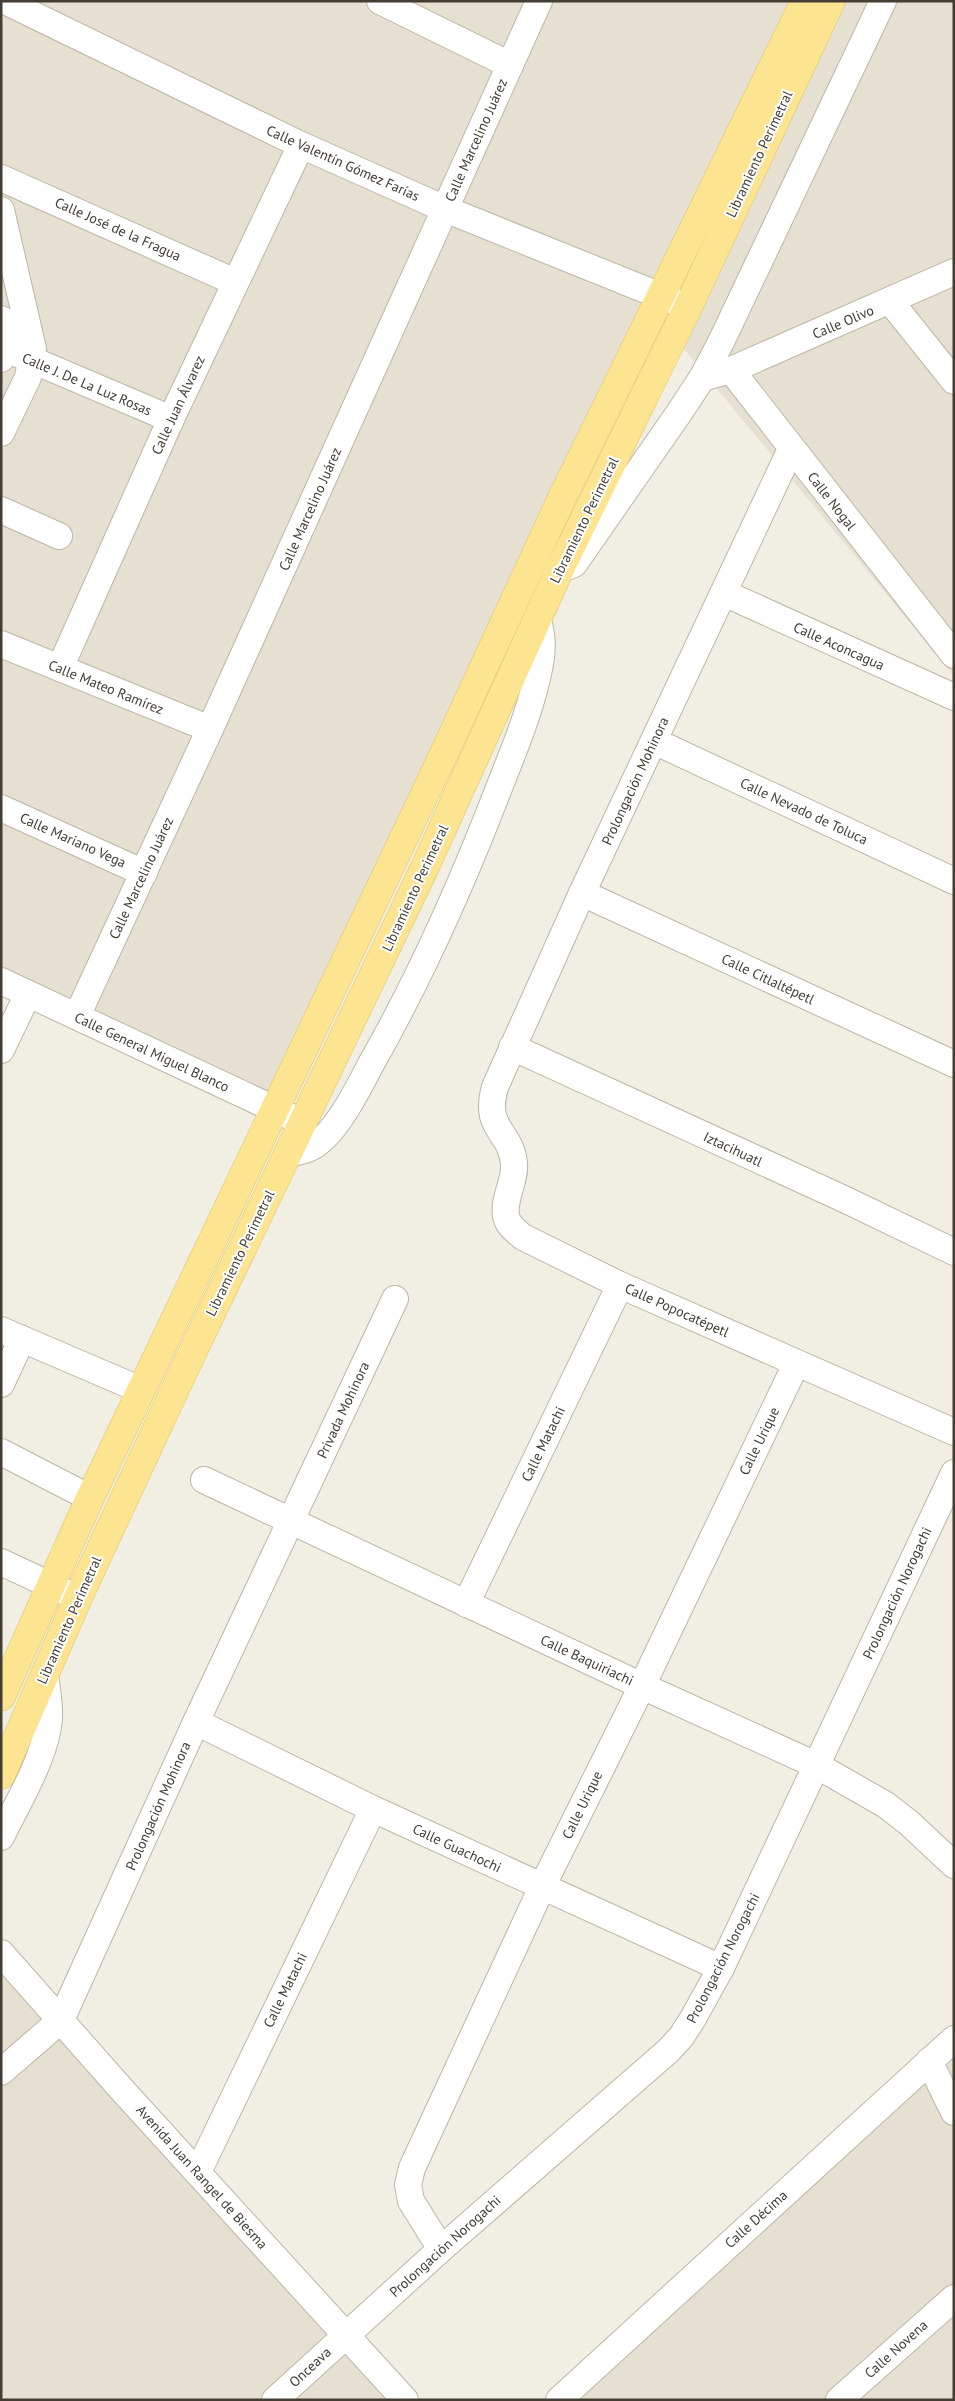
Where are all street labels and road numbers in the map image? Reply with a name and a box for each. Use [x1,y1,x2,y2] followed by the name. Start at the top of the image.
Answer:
[441,76,511,204] street label: Calle Marcelino Juárez
[722,88,796,220] street label: Libramiento Perimetral
[264,121,422,205] street label: Calle Valentín Gómez Farías
[52,193,184,265] street label: Calle José de la Fragua
[809,301,877,343] street label: Calle Olivo
[19,349,155,419] street label: Calle J. De La Luz Rosas
[147,353,209,457] street label: Calle Juan Álvarez
[275,445,345,573] street label: Calle Marcelino Juárez
[546,454,622,586] street label: Libramiento Perimetral
[804,468,860,534] street label: Calle Nogal
[791,618,887,674] street label: Calle Aconcagua
[46,656,166,718] street label: Calle Mateo Ramírez
[597,714,673,848] street label: Prolongación Mohinora
[737,774,871,848] street label: Calle Nevado de Toluca
[17,809,129,871] street label: Calle Mariano Vega
[105,814,177,942] street label: Calle Marcelino Juárez
[378,822,452,954] street label: Libramiento Perimetral
[719,950,817,1008] street label: Calle Citlaltépetl
[72,1008,232,1096] street label: Calle General Miguel Blanco
[701,1128,765,1170] street label: Iztacihuatl
[202,1187,278,1319] street label: Libramiento Perimetral
[622,1279,732,1341] street label: Calle Popocatépetl
[313,1359,373,1461] street label: Privada Mohinora
[517,1404,569,1484] street label: Calle Matachi
[735,1404,783,1478] street label: Calle Urique
[858,1524,936,1662] street label: Prolongación Norogachi
[33,1553,105,1687] street label: Libramiento Perimetral
[537,1631,637,1689] street label: Calle Baquiriachi
[121,1739,195,1873] street label: Prolongación Mohinora
[558,1768,606,1842] street label: Calle Urique
[410,1820,504,1876] street label: Calle Guachochi
[682,1890,764,2026] street label: Prolongación Norogachi
[259,1950,311,2030] street label: Calle Matachi
[132,2101,272,2253] street label: Avenida Juan Rangel de Biesma
[721,2186,791,2252] street label: Calle Décima
[386,2191,504,2301] street label: Prolongación Norogachi
[861,2316,931,2382] street label: Calle Novena
[285,2343,335,2391] street label: Onceava

